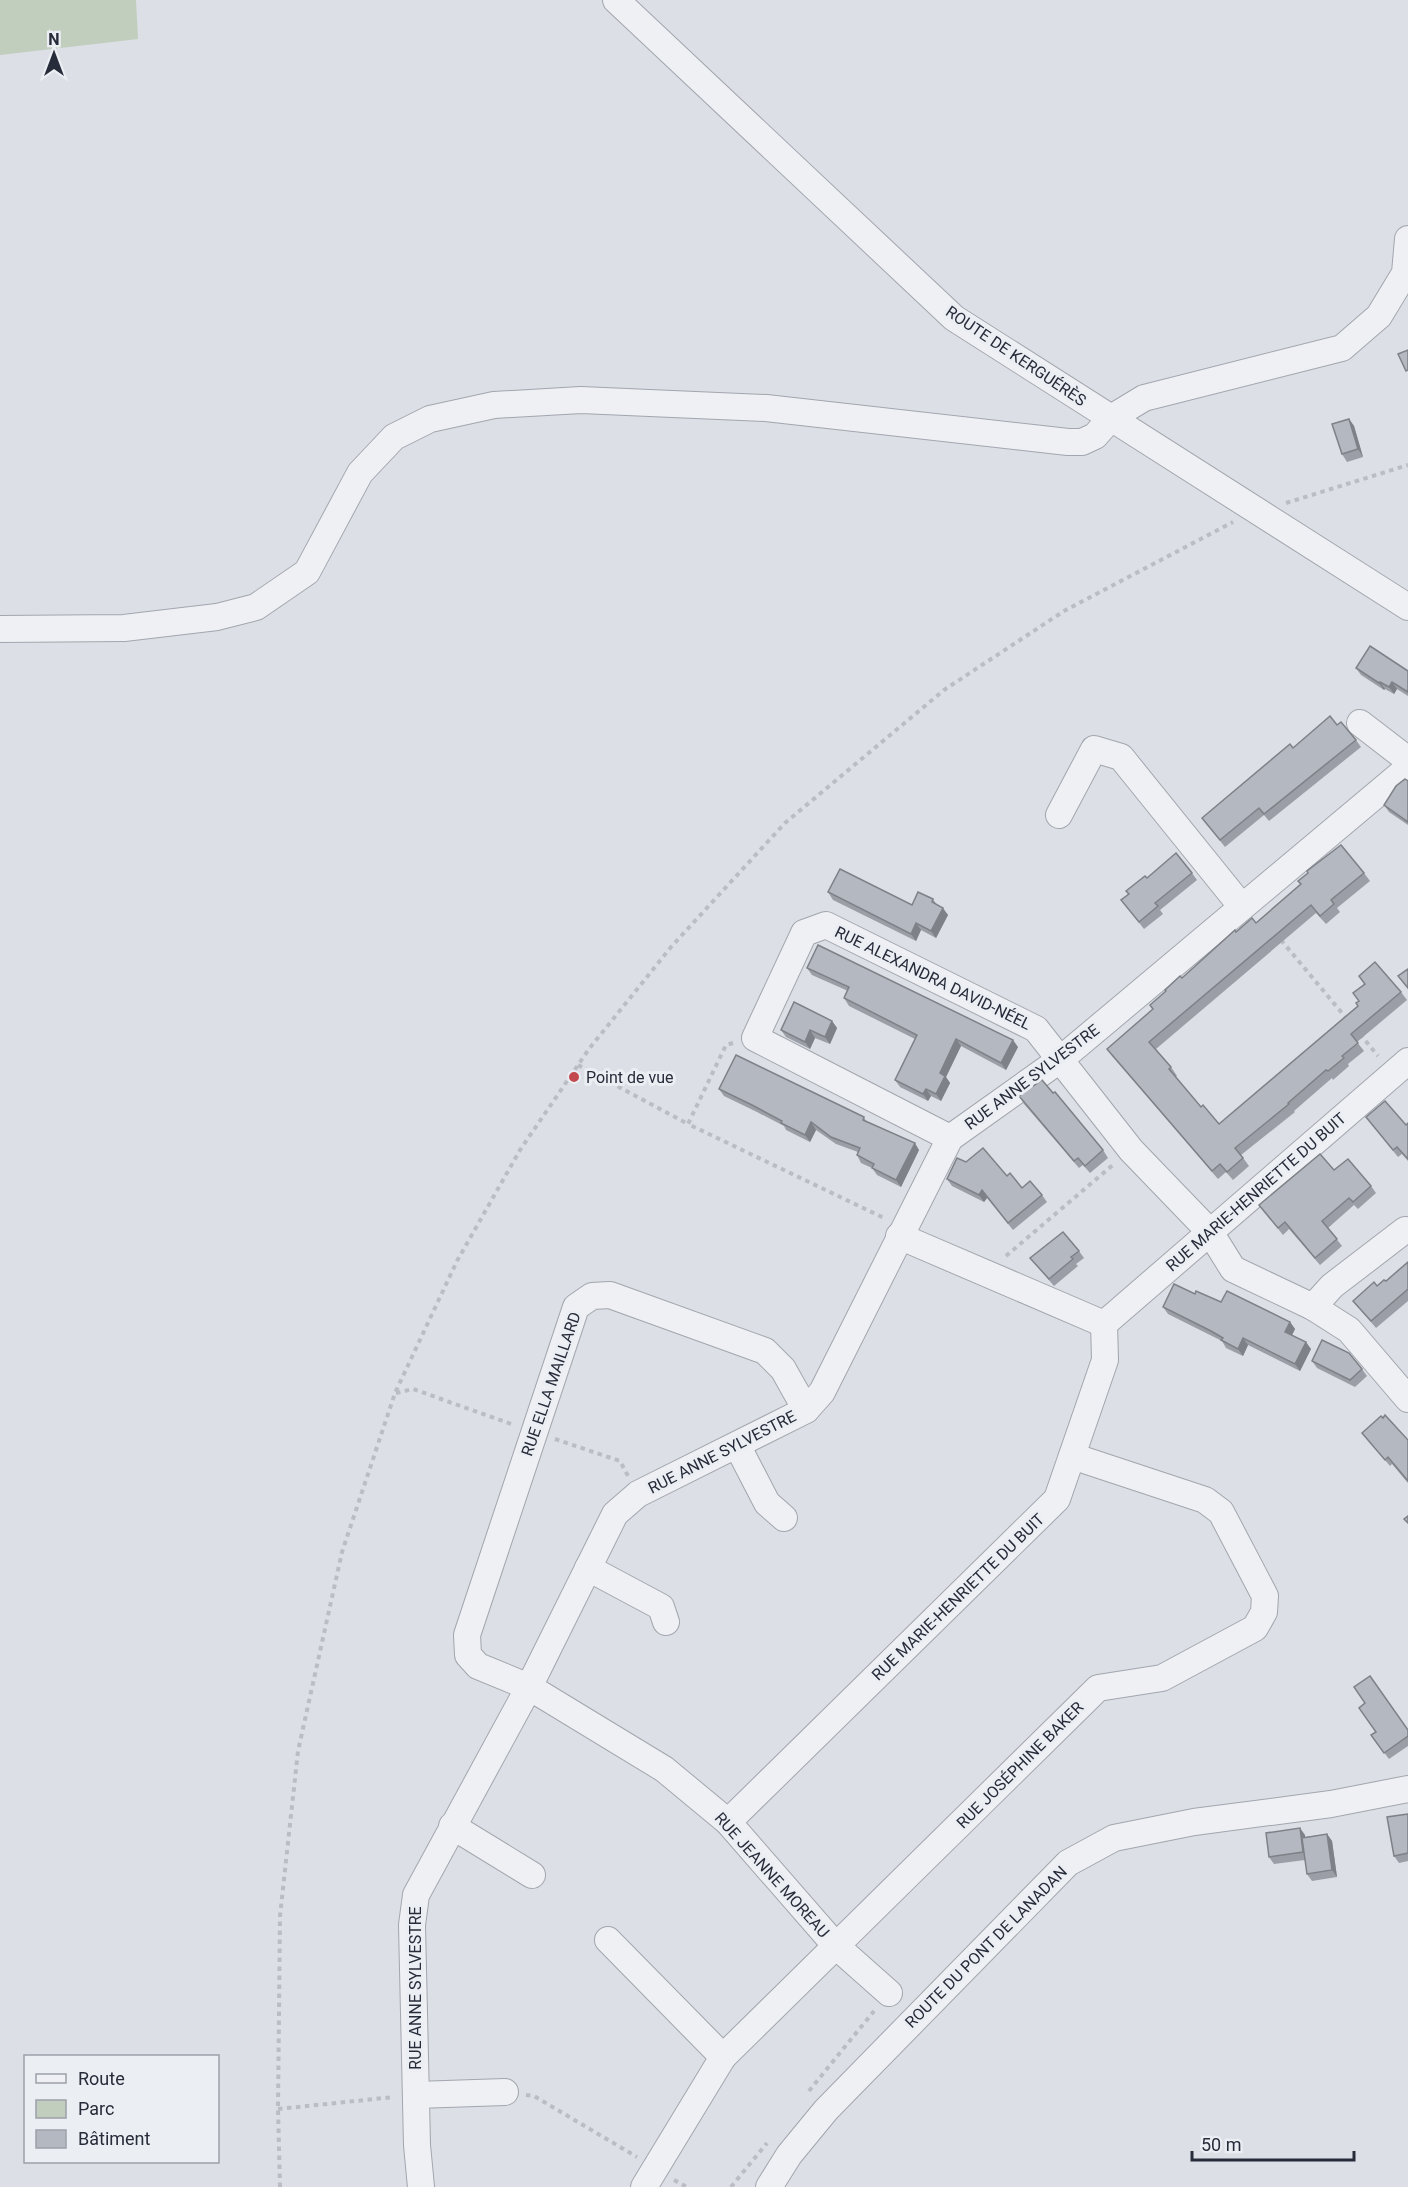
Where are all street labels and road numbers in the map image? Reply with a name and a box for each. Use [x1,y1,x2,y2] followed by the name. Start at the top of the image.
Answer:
[942,302,1090,410] street label: ROUTE DE KERGUÉRÈS
[832,922,1035,1034] street label: RUE ALEXANDRA DAVID-NÉEL
[961,1020,1103,1134] street label: RUE ANNE SYLVESTRE
[1162,1108,1350,1275] street label: RUE MARIE-HENRIETTE DU BUIT
[517,1309,585,1459] street label: RUE ELLA MAILLARD
[645,1406,799,1498] street label: RUE ANNE SYLVESTRE
[868,1509,1048,1684] street label: RUE MARIE-HENRIETTE DU BUIT
[953,1698,1087,1832] street label: RUE JOSÉPHINE BAKER
[711,1808,833,1942] street label: RUE JEANNE MOREAU
[901,1862,1071,2032] street label: ROUTE DU PONT DE LANADAN
[406,1906,425,2070] street label: RUE ANNE SYLVESTRE

